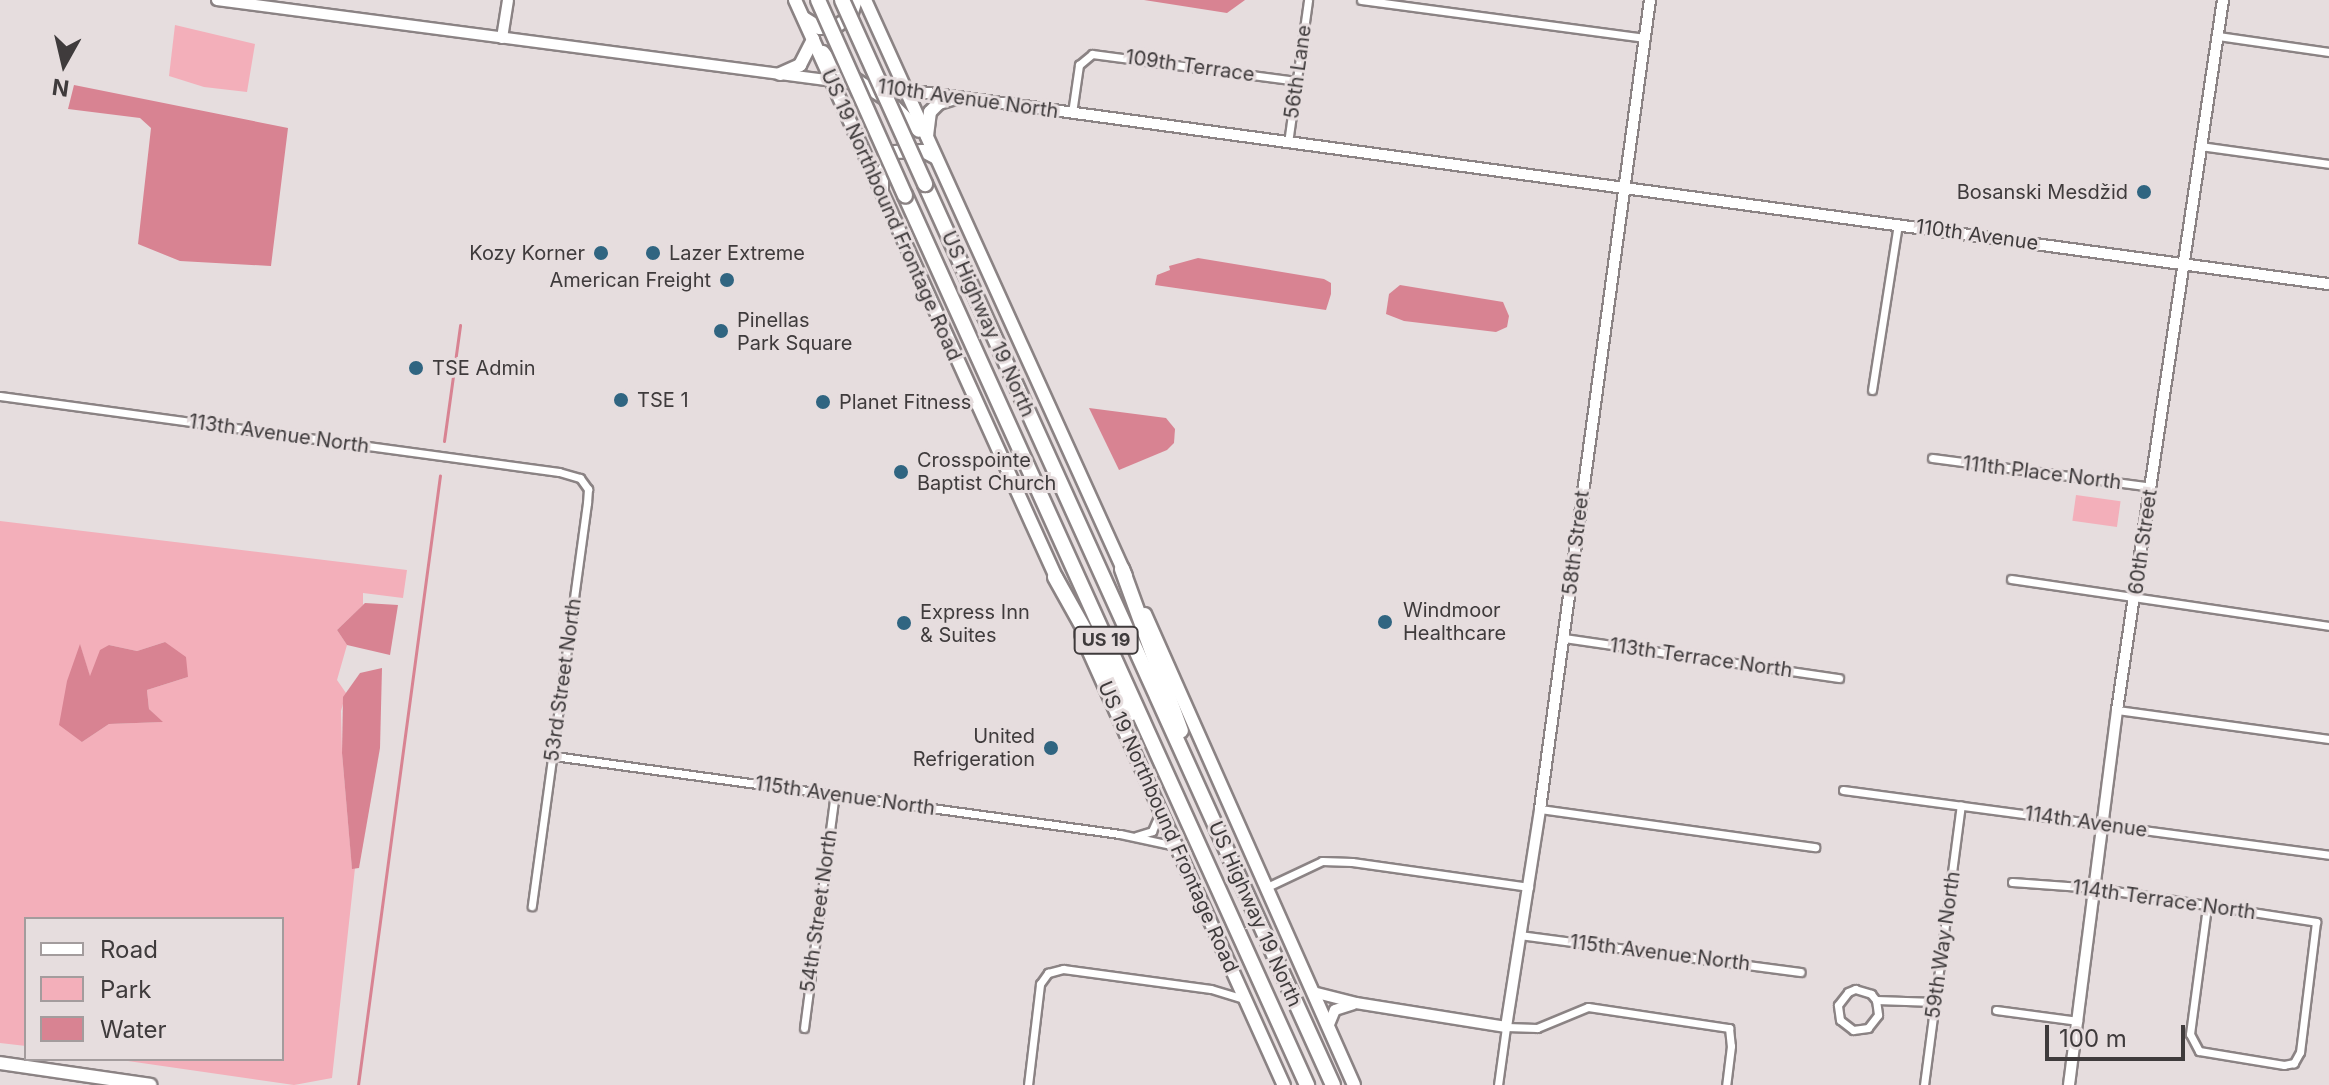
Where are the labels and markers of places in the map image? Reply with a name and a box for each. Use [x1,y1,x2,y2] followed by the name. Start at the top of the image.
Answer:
[1957,180,2128,204] place label: Bosanski Mesdžid
[2135,183,2153,201] marker: Bosanski Mesdžid
[469,241,585,265] place label: Kozy Korner
[669,241,805,265] place label: Lazer Extreme
[592,244,610,262] marker: Kozy Korner
[644,244,662,262] marker: Lazer Extreme
[549,268,711,292] place label: American Freight
[718,271,736,289] marker: American Freight
[737,308,852,355] place label: Pinellas Park Square
[712,322,730,340] marker: Pinellas Park Square
[432,356,536,380] place label: TSE Admin
[407,359,425,377] marker: TSE Admin
[637,388,689,412] place label: TSE 1
[839,390,971,414] place label: Planet Fitness
[612,391,630,409] marker: TSE 1
[814,393,832,411] marker: Planet Fitness
[917,448,1056,495] place label: Crosspointe Baptist Church
[892,463,910,481] marker: Crosspointe Baptist Church
[1403,598,1506,645] place label: Windmoor Healthcare
[920,600,1030,647] place label: Express Inn & Suites
[1374,611,1396,633] marker: Windmoor Healthcare
[895,614,913,632] marker: Express Inn & Suites
[913,724,1035,771] place label: United Refrigeration
[1042,739,1060,757] marker: United Refrigeration

